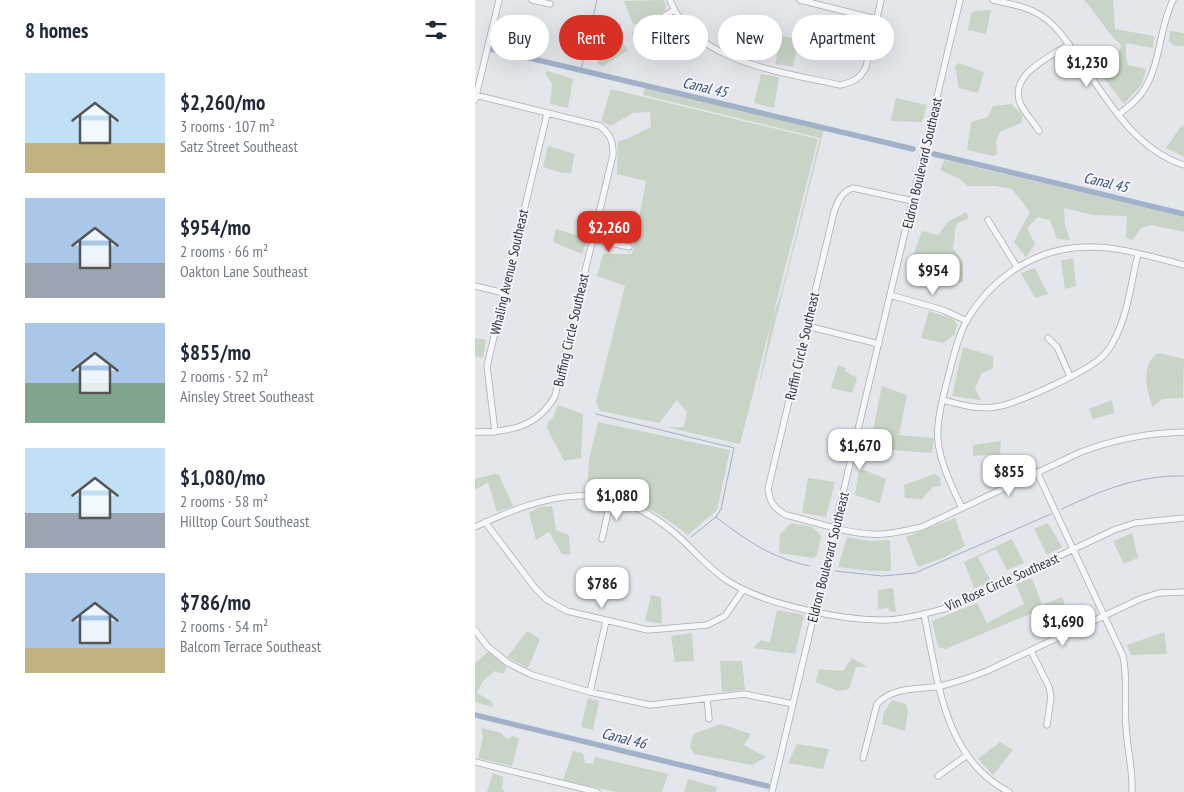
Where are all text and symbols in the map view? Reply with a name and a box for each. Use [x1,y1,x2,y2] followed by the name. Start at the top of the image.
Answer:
[490,15,549,60] chip: Buy
[559,15,623,60] chip: Rent
[633,15,708,60] chip: Filters
[718,15,782,60] chip: New
[792,15,894,60] chip: Apartment
[422,16,450,44] icon: filters
[25,17,88,44] text: 8 homes
[1046,46,1128,88] pin: $1,230
[1066,52,1108,72] text: $1,230
[681,73,730,102] water label: Canal 45
[180,89,265,116] text: $2,260/mo
[65,93,125,153] icon: home
[898,96,946,230] street label: Eldron Boulevard Southeast
[180,116,275,136] text: 3 rooms · 107 m²
[180,136,298,156] text: Satz Street Southeast
[1082,168,1131,197] water label: Canal 45
[486,207,532,337] street label: Whaling Avenue Southeast
[568,210,650,253] pin: $2,260
[180,214,251,241] text: $954/mo
[588,217,630,237] text: $2,260
[65,218,125,278] icon: home
[180,241,268,261] text: 2 rooms · 66 m²
[903,254,963,296] pin: $954
[918,260,948,280] text: $954
[180,261,308,281] text: Oakton Lane Southeast
[549,271,593,388] street label: Buffing Circle Southeast
[781,290,823,402] street label: Ruffin Circle Southeast
[180,339,251,366] text: $855/mo
[65,343,125,403] icon: home
[180,366,268,386] text: 2 rooms · 52 m²
[180,386,314,406] text: Ainsley Street Southeast
[819,428,901,471] pin: $1,670
[839,435,881,455] text: $1,670
[979,454,1039,497] pin: $855
[994,461,1024,481] text: $855
[180,464,265,491] text: $1,080/mo
[65,468,125,528] icon: home
[576,478,658,521] pin: $1,080
[596,485,638,505] text: $1,080
[803,490,853,624] street label: Eldron Boulevard Southeast
[180,491,268,511] text: 2 rooms · 58 m²
[180,511,309,531] text: Hilltop Court Southeast
[941,549,1062,616] street label: Vin Rose Circle Southeast
[572,566,632,609] pin: $786
[587,573,617,593] text: $786
[180,589,251,616] text: $786/mo
[65,593,125,653] icon: home
[1022,604,1104,647] pin: $1,690
[1042,611,1084,631] text: $1,690
[180,616,268,636] text: 2 rooms · 54 m²
[180,636,321,656] text: Balcom Terrace Southeast
[600,723,650,753] water label: Canal 46

